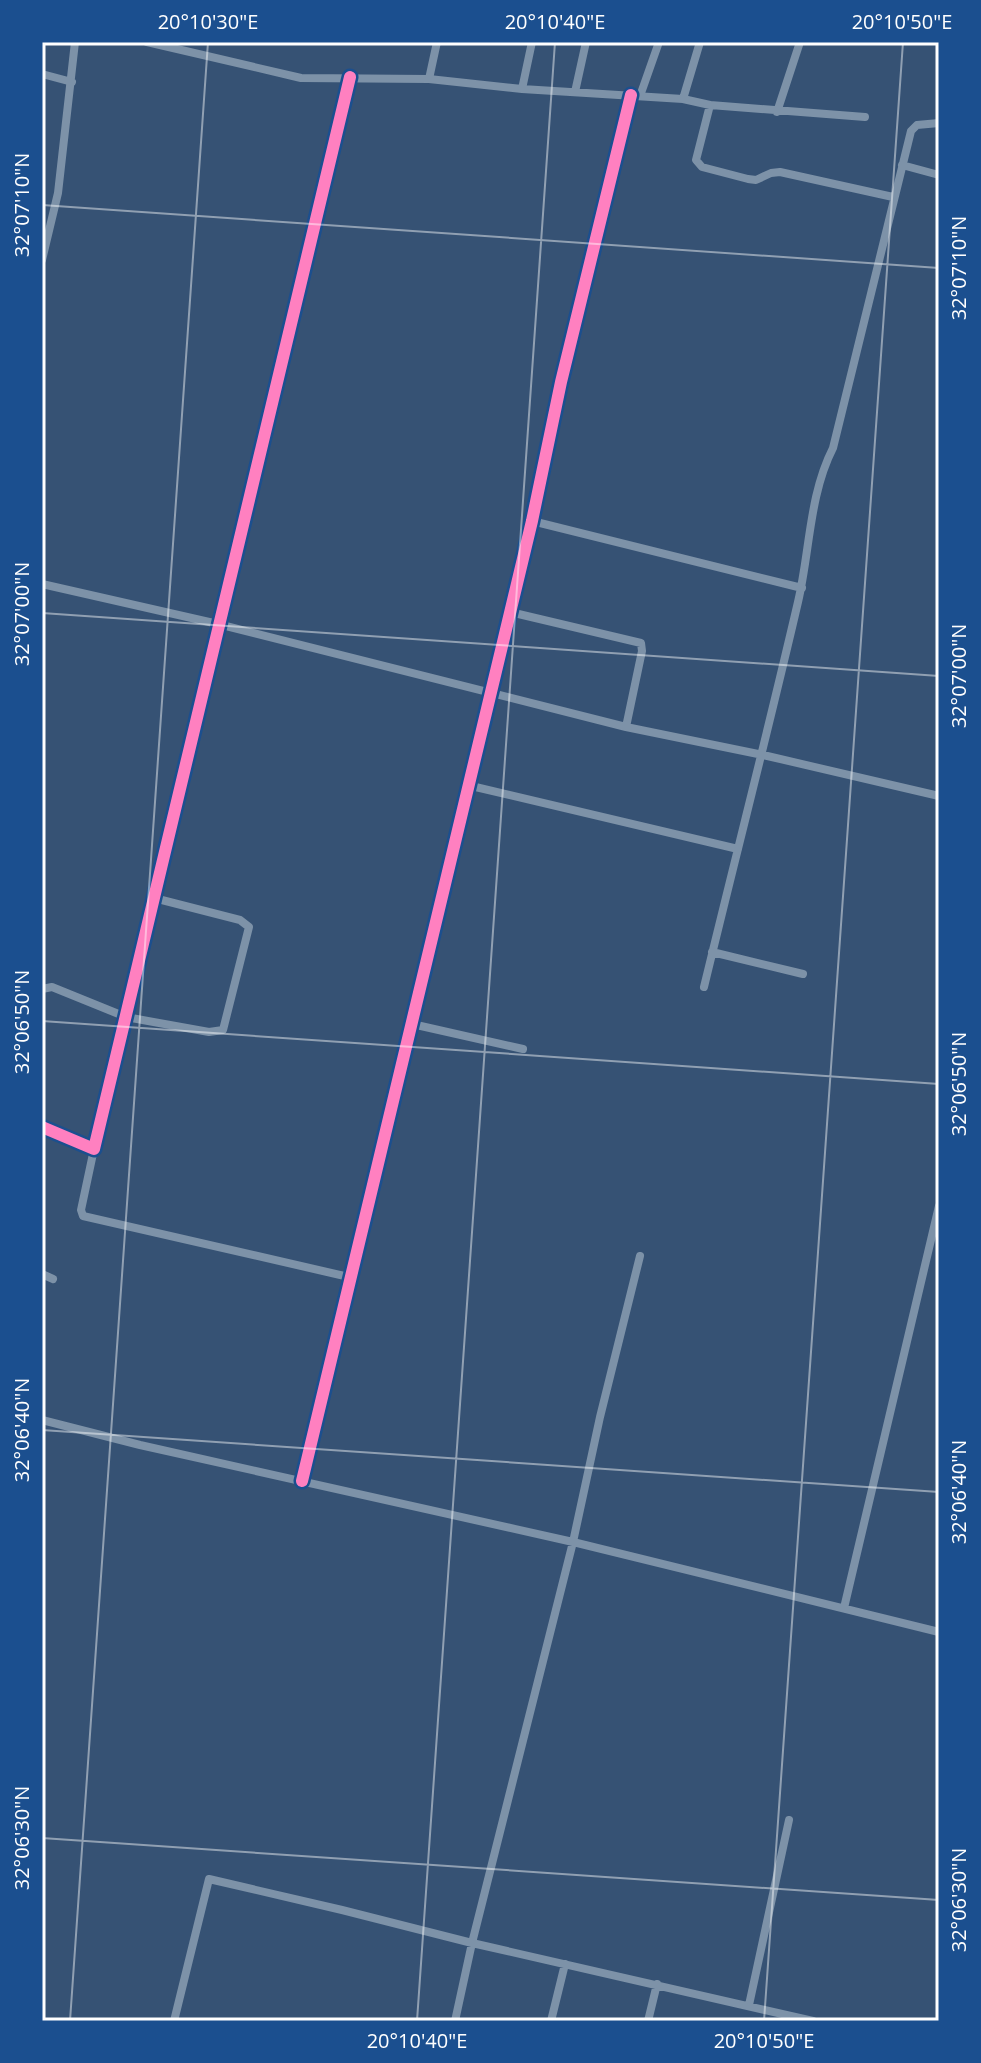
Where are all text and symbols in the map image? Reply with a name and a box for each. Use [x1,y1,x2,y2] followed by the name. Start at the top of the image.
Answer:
[158,8,258,35] text: 20°10'30"E
[505,8,605,35] text: 20°10'40"E
[852,8,952,35] text: 20°10'50"E
[8,153,35,257] text: 32°07'10"N
[945,216,972,320] text: 32°07'10"N
[8,562,35,666] text: 32°07'00"N
[945,624,972,728] text: 32°07'00"N
[8,970,35,1074] text: 32°06'50"N
[945,1032,972,1136] text: 32°06'50"N
[8,1378,35,1482] text: 32°06'40"N
[945,1440,972,1544] text: 32°06'40"N
[8,1786,35,1890] text: 32°06'30"N
[945,1848,972,1952] text: 32°06'30"N
[367,2027,467,2054] text: 20°10'40"E
[714,2027,814,2054] text: 20°10'50"E

